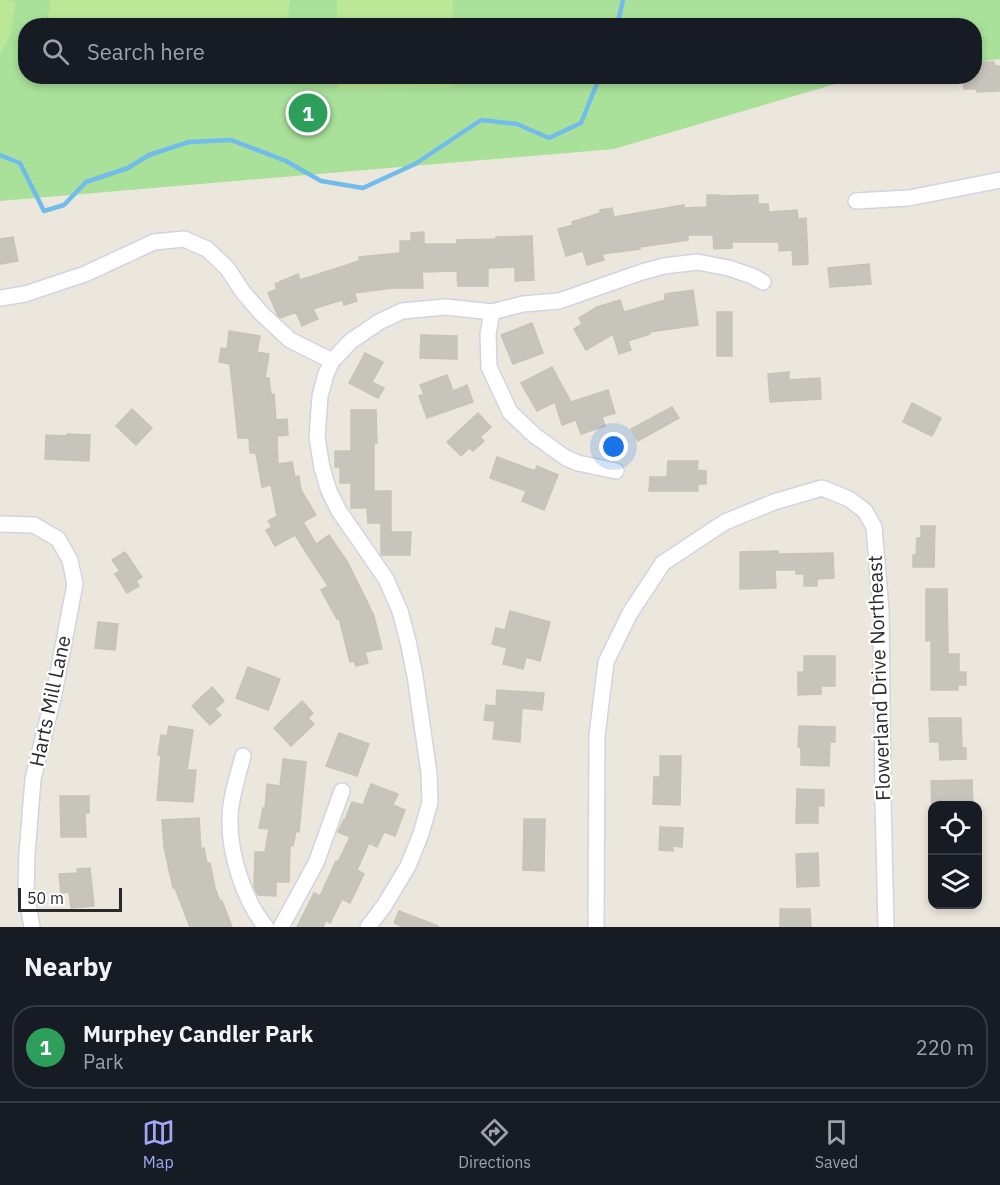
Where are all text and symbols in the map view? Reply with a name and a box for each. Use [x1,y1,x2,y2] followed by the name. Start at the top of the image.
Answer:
[18,18,982,84] search box
[39,35,72,68] icon: search
[87,37,205,66] text: Search here
[288,90,328,136] pin: 1
[599,432,628,461] your location
[861,555,896,801] street label: Flowerland Drive Northeast
[22,633,77,769] street label: Harts Mill Lane
[928,801,982,909] map controls
[928,801,982,855] button: locate
[928,855,982,909] button: layers
[18,885,122,912] scale bar
[27,888,64,908] text: 50 m
[24,949,112,983] text: Nearby
[83,1019,313,1048] text: Murphey Candler Park
[40,1034,52,1061] text: 1
[916,1034,974,1061] text: 220 m
[83,1048,123,1075] text: Park
[142,1116,175,1172] tab: Map
[458,1116,531,1172] tab: Directions
[815,1116,858,1172] tab: Saved

